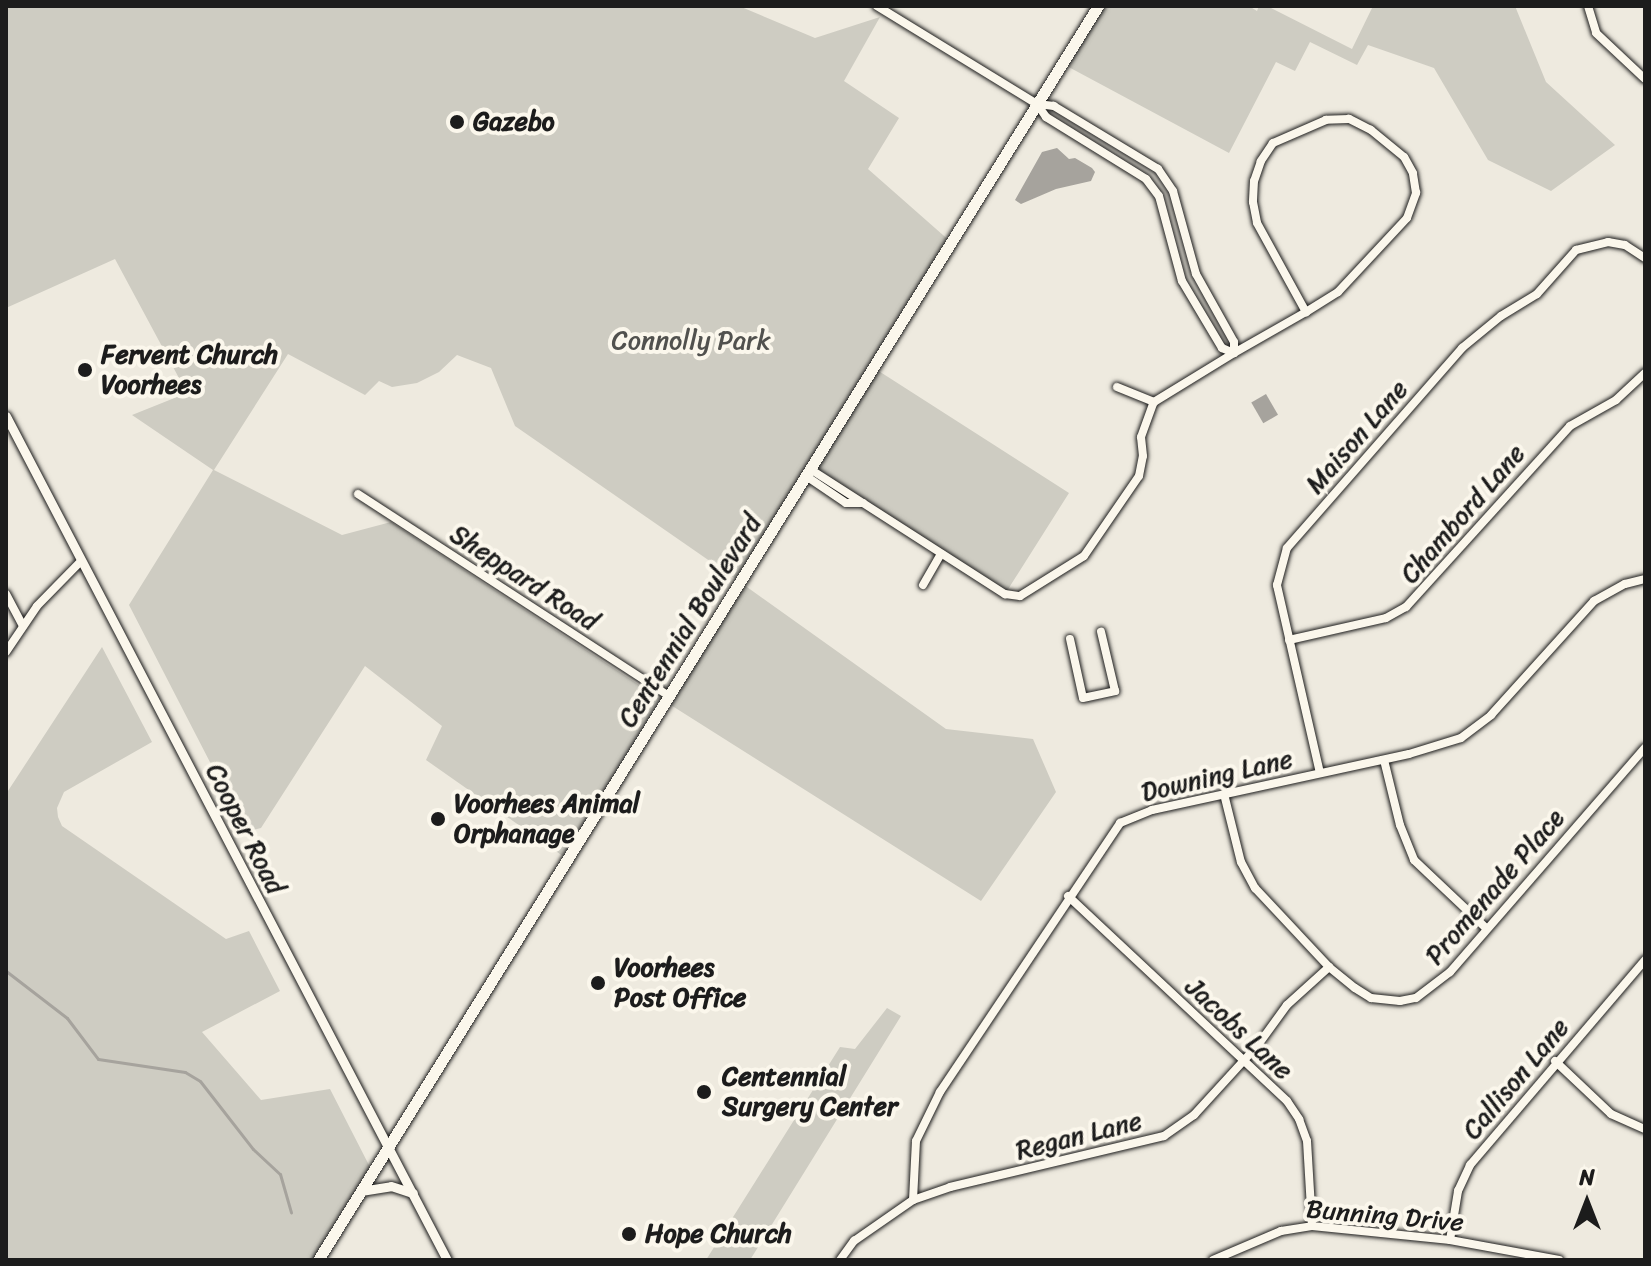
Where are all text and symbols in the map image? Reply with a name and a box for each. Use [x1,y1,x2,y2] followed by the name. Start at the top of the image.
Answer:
[473,106,555,138] place label: Gazebo
[448,113,466,131] marker: Gazebo
[611,325,771,357] park label: Connolly Park
[101,339,278,400] place label: Fervent Church Voorhees
[76,361,94,379] marker: Fervent Church Voorhees
[1299,374,1415,500] street label: Maison Lane
[1394,438,1532,590] street label: Chambord Lane
[612,509,768,733] street label: Centennial Boulevard
[444,518,604,638] street label: Sheppard Road
[1138,743,1296,809] street label: Downing Lane
[199,759,291,899] street label: Cooper Road
[454,788,640,850] place label: Voorhees Animal Orphanage
[1419,803,1571,971] street label: Promenade Place
[429,810,447,828] marker: Voorhees Animal Orphanage
[614,952,746,1014] place label: Voorhees Post Office
[1179,971,1299,1087] street label: Jacobs Lane
[589,974,607,992] marker: Voorhees Post Office
[1456,1012,1576,1146] street label: Callison Lane
[722,1061,899,1122] place label: Centennial Surgery Center
[693,1081,715,1103] marker: Centennial Surgery Center
[1013,1105,1145,1167] street label: Regan Lane
[1579,1158,1595,1197] text: N
[1547,1162,1627,1242] north arrow
[1305,1194,1465,1238] street label: Bunning Drive
[645,1218,792,1250] place label: Hope Church
[620,1225,638,1243] marker: Hope Church

